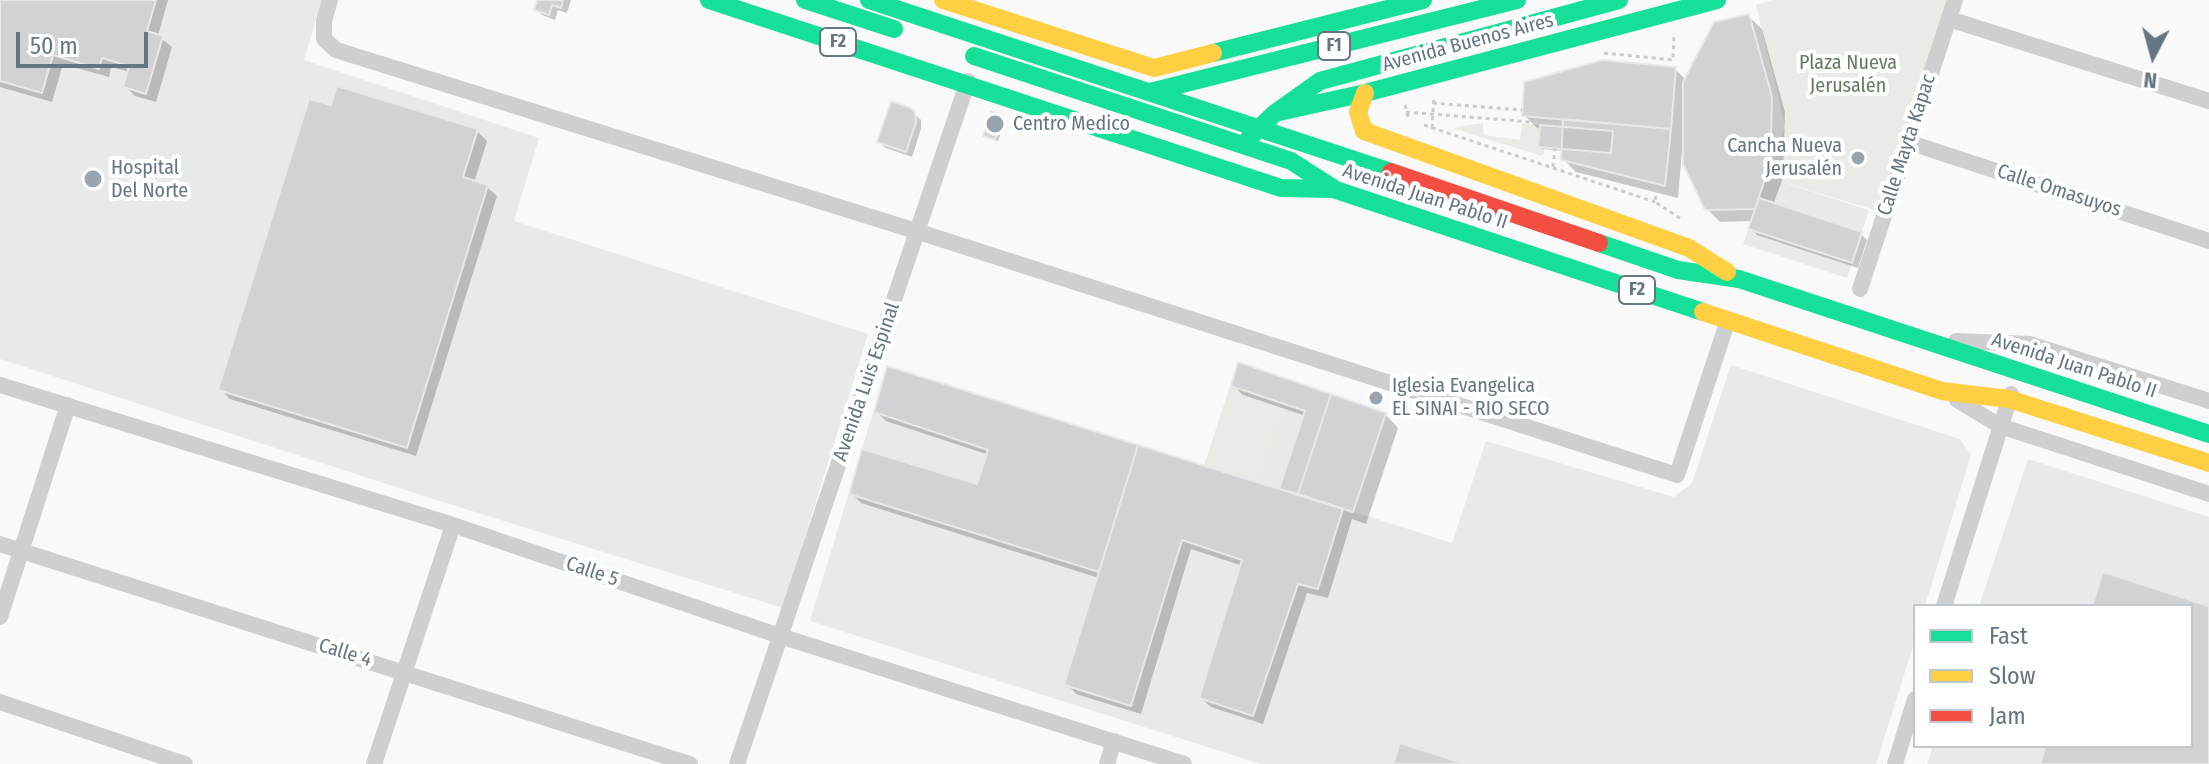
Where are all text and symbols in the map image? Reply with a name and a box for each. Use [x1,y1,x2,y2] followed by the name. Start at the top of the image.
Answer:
[1380,9,1556,77] street label: Avenida Buenos Aires
[20,16,152,66] scale bar
[2113,16,2193,96] north arrow
[820,28,856,56] road number: F2
[30,32,78,60] text: 50 m
[1318,32,1350,60] road number: F1
[1799,51,1897,98] park label: Plaza Nueva Jerusalén
[2142,66,2158,94] text: N
[1873,71,1941,219] street label: Calle Mayta Kapac
[1013,112,1130,136] place label: Centro Medico
[984,113,1006,135] marker: Centro Medico
[1727,134,1842,181] place label: Cancha Nueva Jerusalén
[1849,149,1867,167] marker: Cancha Nueva Jerusalén
[111,156,188,203] place label: Hospital Del Norte
[1340,159,1510,235] street label: Avenida Juan Pablo II
[1994,160,2124,222] street label: Calle Omasuyos
[82,168,104,190] marker: Hospital Del Norte
[1619,276,1655,304] road number: F2
[829,300,905,464] street label: Avenida Luis Espinal
[1989,328,2159,404] street label: Avenida Juan Pablo II
[1392,374,1550,421] place label: Iglesia Evangelica EL SINAI - RIO SECO
[1367,389,1385,407] marker: Iglesia Evangelica EL SINAI - RIO SECO
[563,552,621,592] street label: Calle 5
[1913,604,2193,748] legend
[1989,622,2028,650] text: Fast
[316,634,374,672] street label: Calle 4
[1989,662,2035,690] text: Slow
[1989,702,2026,730] text: Jam

